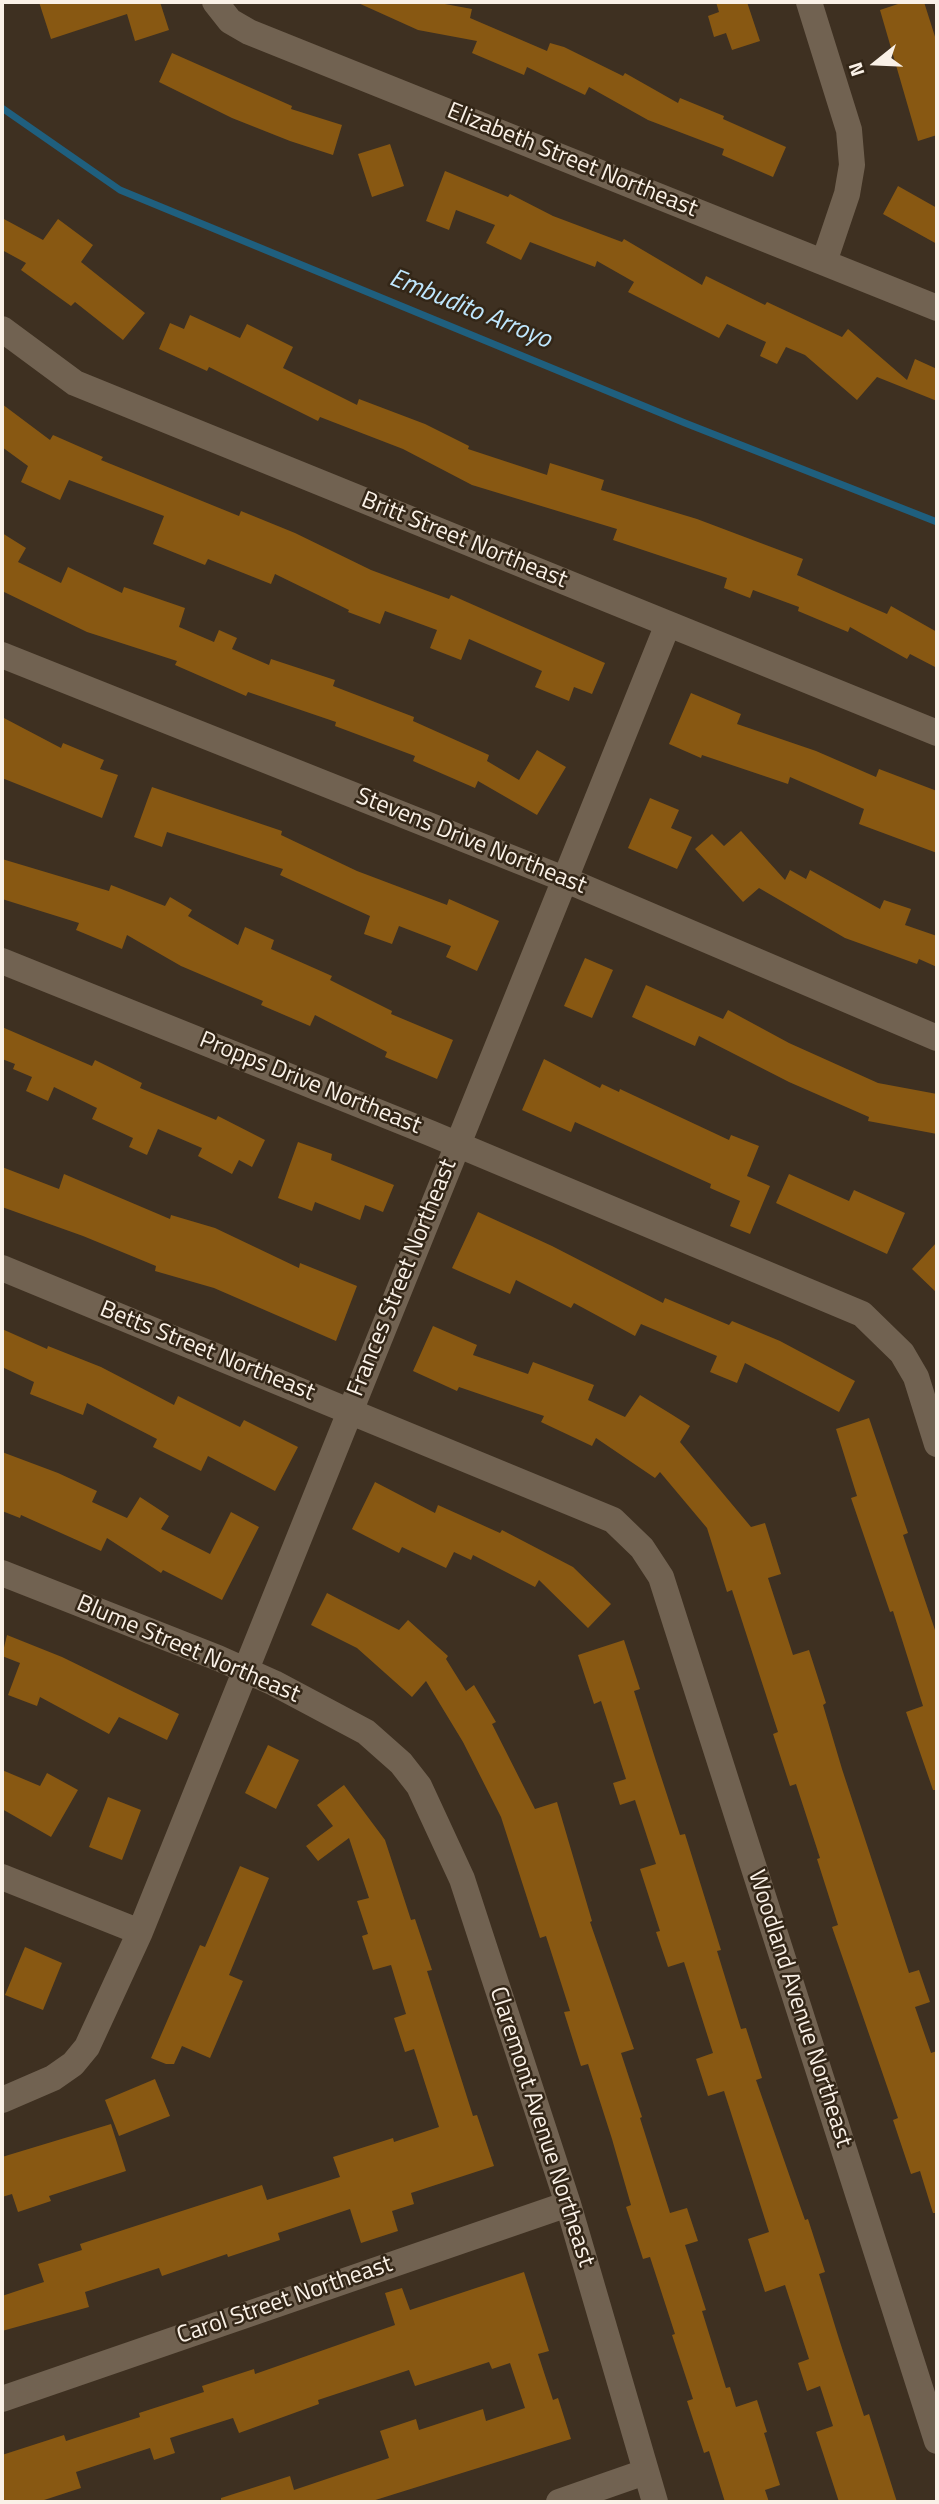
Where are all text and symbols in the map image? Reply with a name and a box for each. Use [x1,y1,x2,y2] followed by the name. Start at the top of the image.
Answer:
[841,28,911,98] north arrow
[840,59,871,80] text: N
[443,98,701,224] street label: Elizabeth Street Northeast
[385,263,555,357] water label: Embudito Arroyo
[357,486,571,596] street label: Britt Street Northeast
[352,783,590,901] street label: Stevens Drive Northeast
[195,1026,425,1142] street label: Propps Drive Northeast
[342,1155,464,1401] street label: Frances Street Northeast
[95,1296,319,1408] street label: Betts Street Northeast
[72,1590,304,1710] street label: Blume Street Northeast
[741,1867,857,2151] street label: Woodland Avenue Northeast
[482,1983,600,2271] street label: Claremont Avenue Northeast
[174,2251,396,2351] street label: Carol Street Northeast

